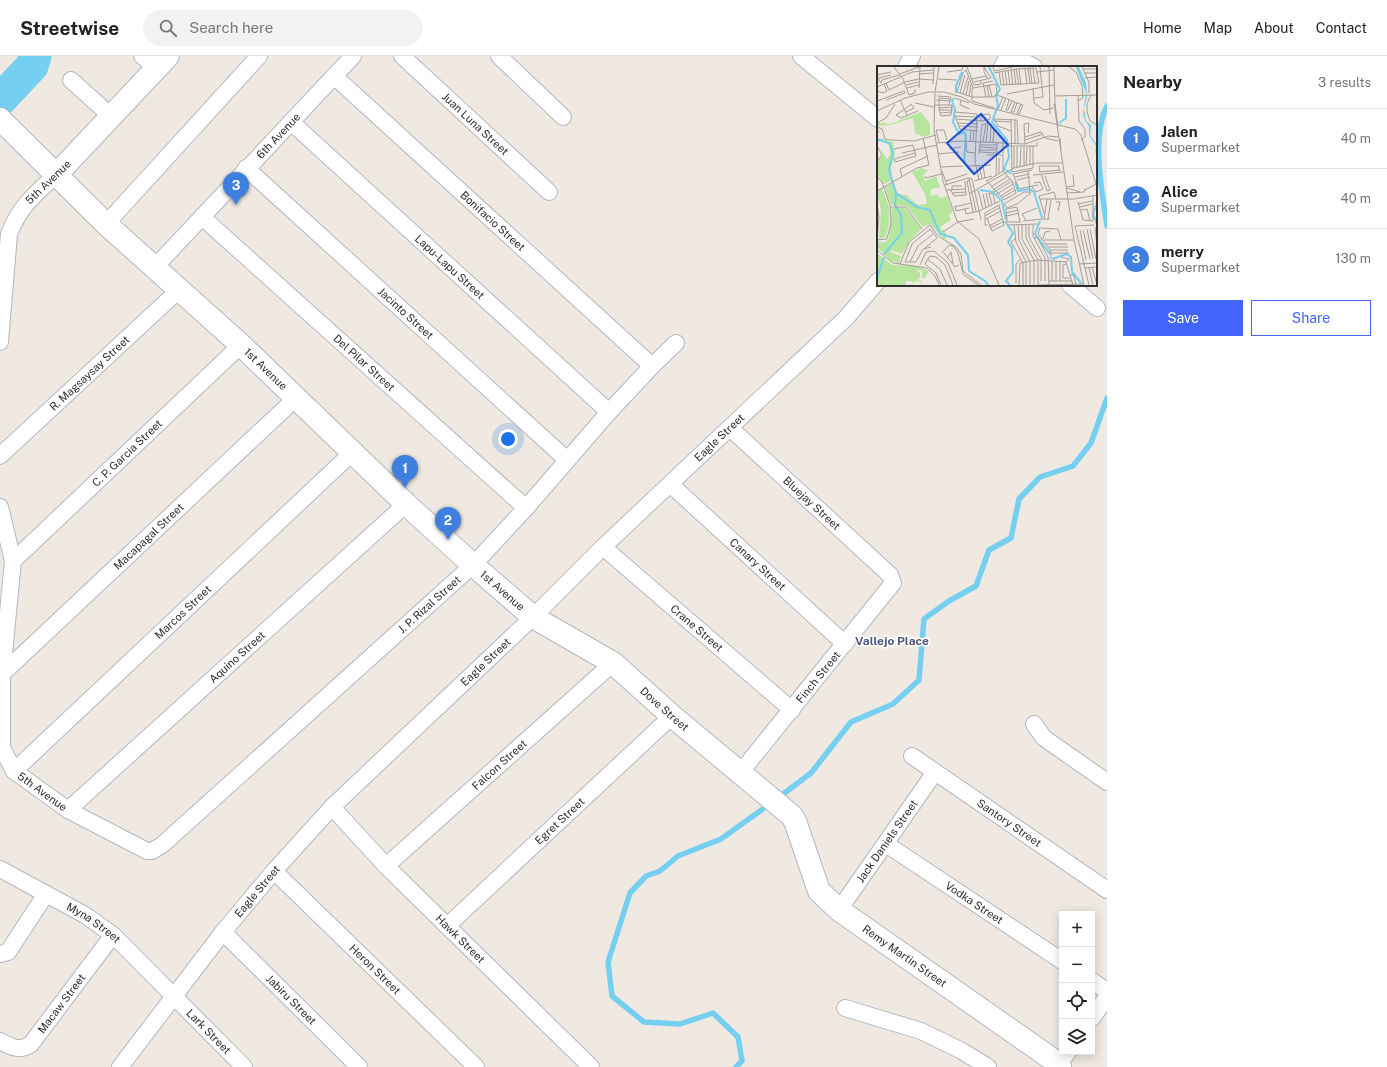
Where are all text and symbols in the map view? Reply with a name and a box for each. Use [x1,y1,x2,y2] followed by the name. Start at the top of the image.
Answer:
[143,10,423,46] search box
[20,17,119,39] text: Streetwise
[157,17,179,39] icon: search
[189,19,273,36] text: Search here
[1143,20,1182,36] text: Home
[1204,20,1232,36] text: Map
[1254,20,1294,36] text: About
[1316,20,1367,36] text: Contact
[877,66,1097,286] inset map
[1123,72,1182,92] text: Nearby
[1318,75,1371,90] text: 3 results
[440,90,511,157] street label: Juan Luna Street
[254,110,302,161] street label: 6th Avenue
[1161,123,1198,140] text: Jalen
[1133,131,1139,146] text: 1
[1340,131,1371,146] text: 40 m
[1161,140,1240,155] text: Supermarket
[23,157,73,207] street label: 5th Avenue
[223,172,249,205] pin: 3
[1161,183,1198,200] text: Alice
[458,189,528,253] street label: Bonifacio Street
[1132,191,1140,206] text: 2
[1340,191,1371,206] text: 40 m
[1161,200,1240,215] text: Supermarket
[413,232,487,301] street label: Lapu-Lapu Street
[1161,243,1204,260] text: merry
[1132,251,1140,266] text: 3
[1335,251,1371,266] text: 130 m
[1161,260,1240,275] text: Supermarket
[376,285,436,341] street label: Jacinto Street
[1123,300,1243,336] button: Save
[1251,300,1371,336] button: Share
[331,332,397,393] street label: Del Pilar Street
[47,333,132,413] street label: R. Magsaysay Street
[242,346,290,392] street label: 1st Avenue
[692,411,747,464] street label: Eagle Street
[90,417,164,489] street label: C. P. Garcia Street
[498,429,518,449] your location
[392,455,418,488] pin: 1
[781,474,843,532] street label: Bluejay Street
[111,501,186,572] street label: Macapagal Street
[435,507,461,540] pin: 2
[728,536,788,593] street label: Canary Street
[478,568,527,613] street label: 1st Avenue
[396,573,463,636] street label: J. P. Rizal Street
[152,583,213,641] street label: Marcos Street
[668,602,725,654] street label: Crane Street
[207,629,267,685] street label: Aquino Street
[855,634,929,648] district label: Vallejo Place
[458,636,513,688] street label: Eagle Street
[794,649,842,705] street label: Finch Street
[638,685,691,733] street label: Dove Street
[470,737,529,792] street label: Falcon Street
[15,770,69,813] street label: 5th Avenue
[533,795,587,847] street label: Egret Street
[854,797,920,885] street label: Jack Daniels Street
[975,797,1044,849] street label: Santory Street
[232,863,282,920] street label: Eagle Street
[943,879,1005,926] street label: Vodka Street
[64,900,123,945] street label: Myna Street
[1059,911,1095,1055] map controls
[1059,911,1095,947] button: +
[433,912,487,965] street label: Hawk Street
[860,922,949,989] street label: Remy Martin Street
[347,942,403,997] street label: Heron Street
[1059,947,1095,983] button: −
[35,972,88,1036] street label: Macaw Street
[264,972,319,1027] street label: Jabiru Street
[1059,983,1095,1019] button: locate
[184,1007,233,1056] street label: Lark Street
[1059,1019,1095,1055] button: layers

